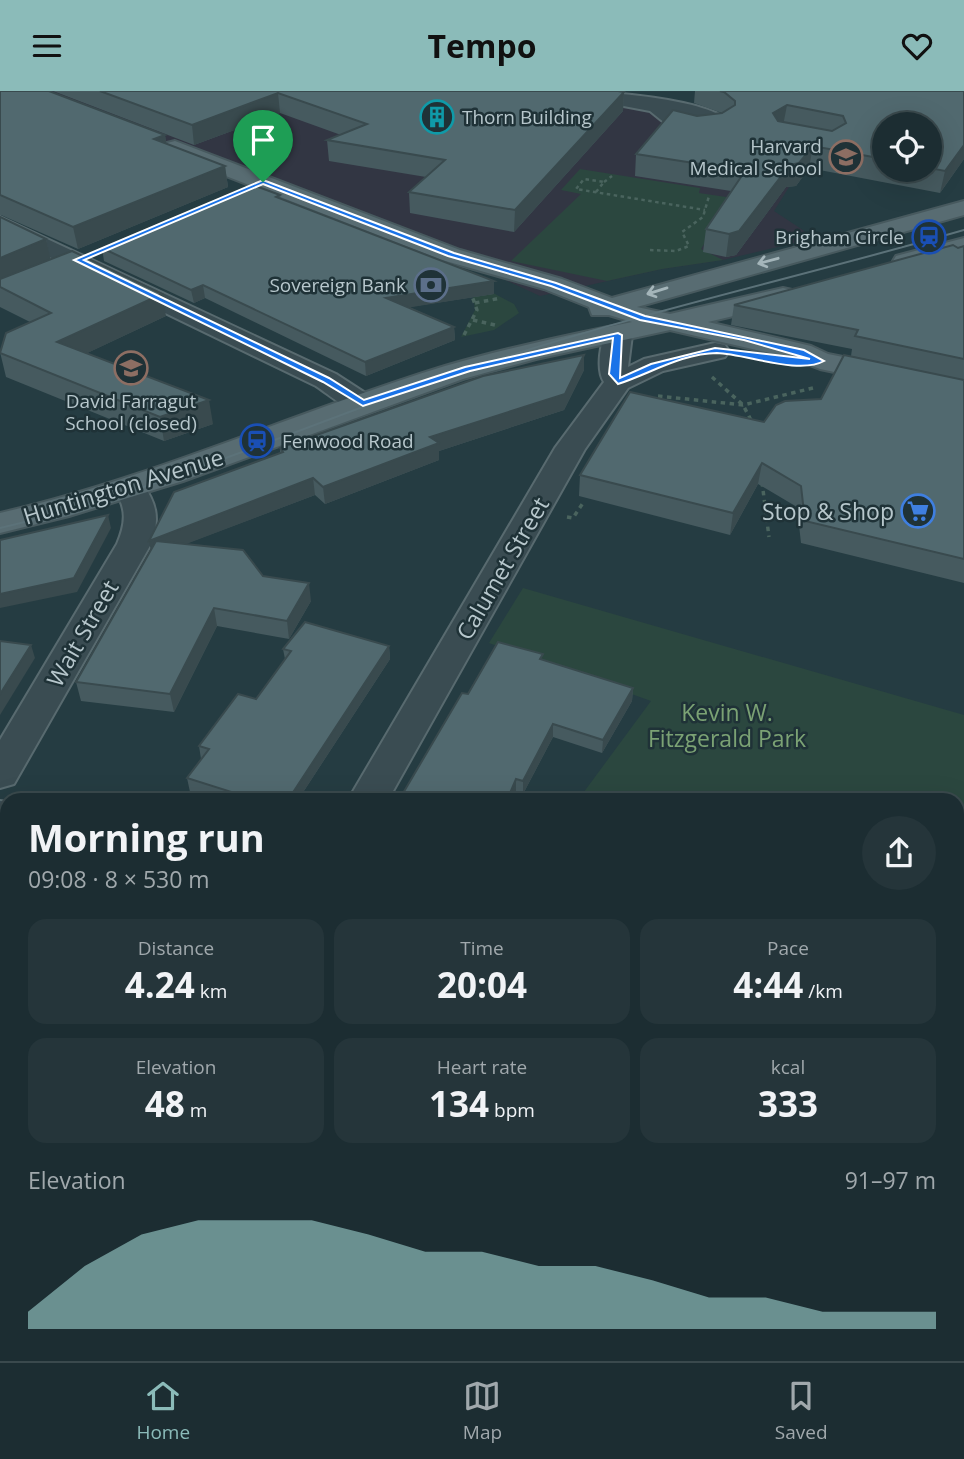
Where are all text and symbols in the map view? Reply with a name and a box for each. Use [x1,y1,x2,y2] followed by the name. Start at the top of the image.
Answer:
[428,24,536,67] text: Tempo
[28,27,66,65] icon: menu
[898,27,936,65] icon: heart
[418,98,456,136] building icon: Thorn Building
[462,104,592,130] place label: Thorn Building
[233,110,293,182] pin
[872,112,942,182] map controls
[872,112,942,182] button: locate
[244,121,282,159] icon: arrive
[690,133,822,181] place label: Harvard Medical School
[827,138,865,176] school or university icon: Harvard Medical School
[910,218,948,256] station icon: Brigham Circle
[775,224,904,250] place label: Brigham Circle
[757,255,780,268] one-way arrow
[412,266,450,304] bank icon: Sovereign Bank
[269,272,406,298] place label: Sovereign Bank
[646,286,668,299] one-way arrow
[112,349,150,387] school or university icon: David Farragut School (closed)
[65,388,197,436] place label: David Farragut School (closed)
[238,422,276,460] station icon: Fenwood Road
[282,428,414,454] place label: Fenwood Road
[19,440,227,532] street label: Huntington Avenue
[448,491,556,645] street label: Calumet Street
[899,492,937,530] supermarket icon: Stop & Shop
[762,495,894,527] place label: Stop & Shop
[39,574,125,692] street label: Wait Street
[648,696,806,754] park label: Kevin W. Fitzgerald Park
[28,811,265,863] text: Morning run
[862,816,936,890] button: share
[28,863,210,895] text: 09:08 · 8 × 530 m
[138,935,214,961] text: Distance
[460,935,504,961] text: Time
[767,935,809,961] text: Pace
[125,961,195,1008] text: 4.24
[437,961,527,1008] text: 20:04
[733,961,803,1008] text: 4:44
[195,978,227,1004] text: km
[803,978,843,1004] text: /km
[136,1054,216,1080] text: Elevation
[437,1054,527,1080] text: Heart rate
[771,1054,805,1080] text: kcal
[145,1080,185,1127] text: 48
[429,1080,489,1127] text: 134
[758,1080,818,1127] text: 333
[185,1097,207,1123] text: m
[489,1097,535,1123] text: bpm
[28,1164,126,1196] text: Elevation
[845,1164,936,1196] text: 91–97 m
[136,1377,190,1445] tab: Home
[463,1377,502,1445] tab: Map
[775,1377,828,1445] tab: Saved

